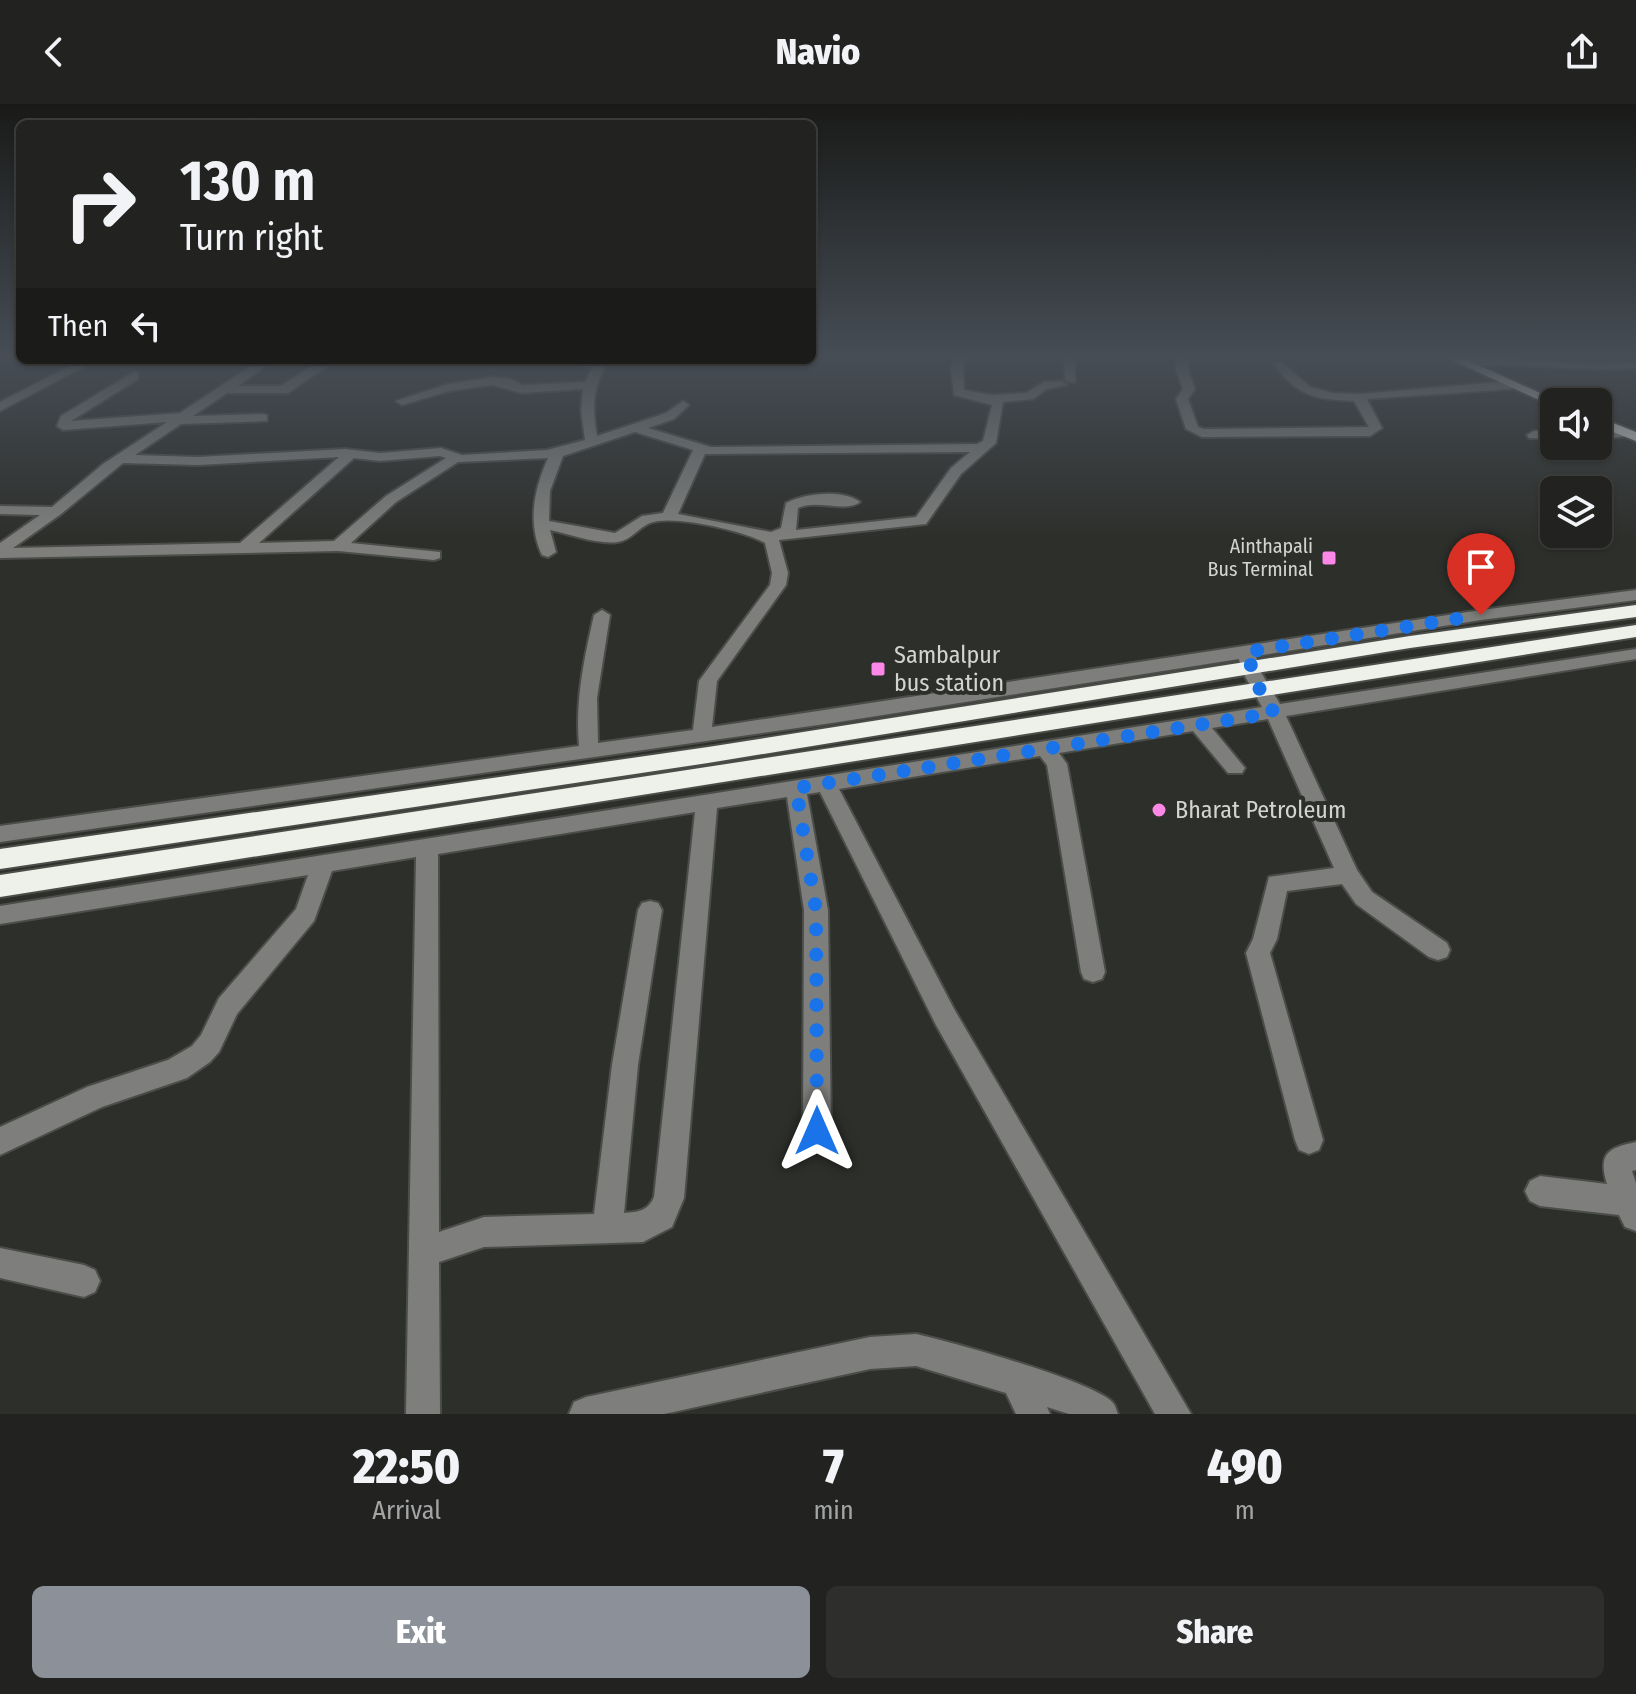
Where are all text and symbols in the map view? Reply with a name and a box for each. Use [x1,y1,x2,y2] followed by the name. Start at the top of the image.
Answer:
[32,30,76,74] icon: back
[776,30,860,74] text: Navio
[1560,30,1604,74] icon: share
[180,148,315,215] text: 130 m
[48,152,152,256] icon: right
[180,216,323,260] text: Turn right
[124,304,168,348] icon: left
[48,308,108,344] text: Then
[1540,388,1612,548] map controls
[1540,388,1612,460] button: sound
[1540,476,1612,548] button: layers
[1447,533,1515,615] pin
[1208,534,1313,581] place label: Ainthapali Bus Terminal
[1459,545,1503,589] icon: arrive
[1320,549,1338,567] marker: Ainthapali Bus Terminal
[894,641,1004,697] place label: Sambalpur bus station
[869,660,887,678] marker: Sambalpur bus station
[1175,796,1346,824] place label: Bharat Petroleum
[1150,801,1168,819] marker: Bharat Petroleum
[775,1089,859,1173] position arrow
[353,1438,460,1496] text: 22:50
[823,1438,844,1496] text: 7
[1207,1438,1283,1496] text: 490
[372,1495,441,1526] text: Arrival
[813,1495,854,1526] text: min
[1235,1495,1255,1526] text: m
[32,1586,810,1678] button: Exit
[826,1586,1604,1678] button: Share

